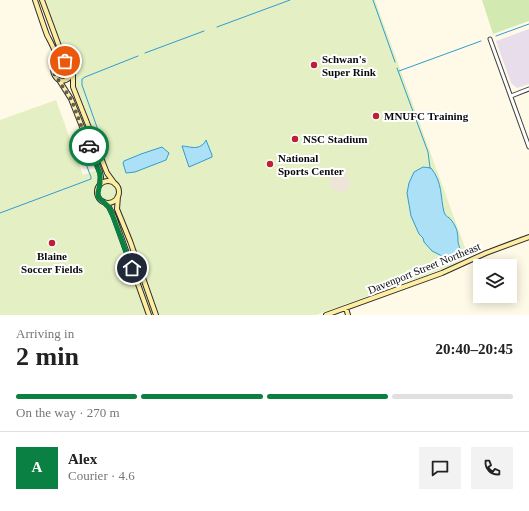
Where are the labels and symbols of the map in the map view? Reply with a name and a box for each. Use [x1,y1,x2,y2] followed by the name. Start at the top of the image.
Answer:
[48,44,82,78] pin
[322,53,377,78] place label: Schwan's Super Rink
[309,60,319,70] marker: Schwan's Super Rink
[384,110,469,122] place label: MNUFC Training
[371,111,381,121] marker: MNUFC Training
[69,126,109,166] courier
[303,133,368,145] place label: NSC Stadium
[290,134,300,144] marker: NSC Stadium
[278,152,344,177] place label: National Sports Center
[265,159,275,169] marker: National Sports Center
[47,238,57,248] marker: Blaine Soccer Fields
[366,240,482,296] street label: Davenport Street Northeast
[21,250,84,275] place label: Blaine Soccer Fields
[115,251,149,285] pin

